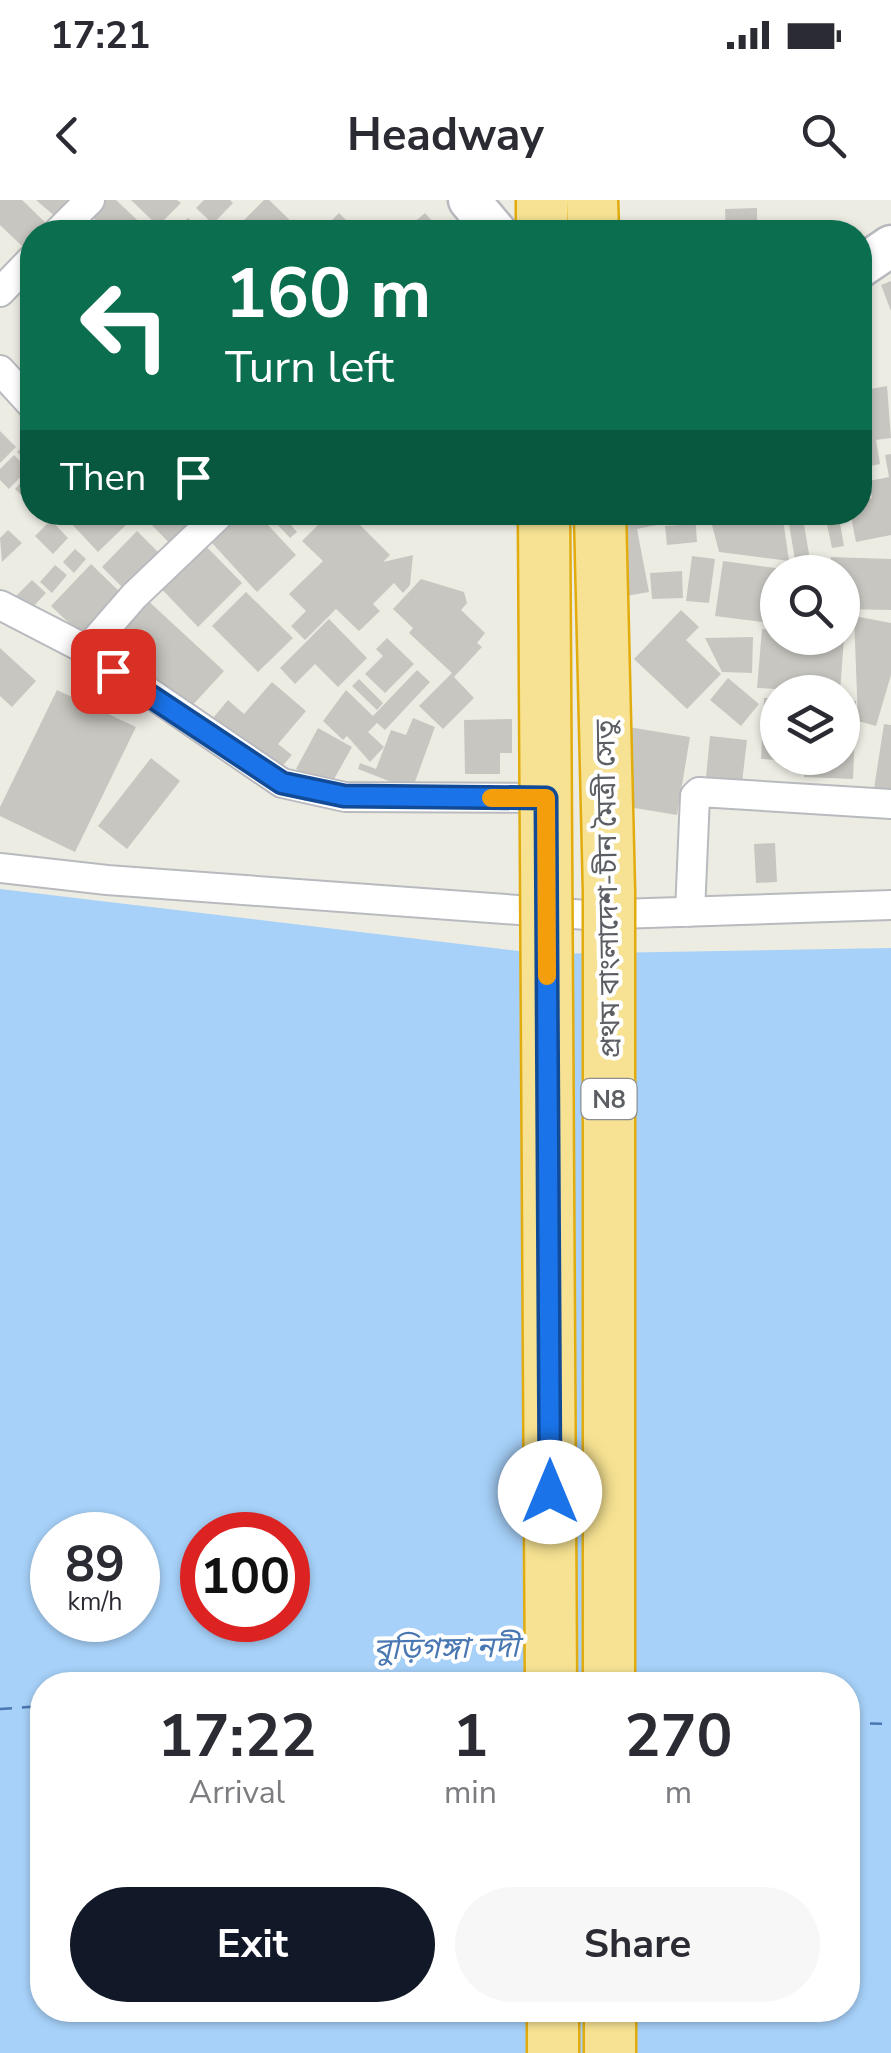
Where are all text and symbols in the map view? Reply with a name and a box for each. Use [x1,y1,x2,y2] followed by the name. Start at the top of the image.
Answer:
[50,10,151,61] text: 17:21
[347,105,544,166] text: Headway
[40,108,95,163] icon: back
[796,108,851,163] icon: search
[225,246,431,342] text: 160 m
[60,260,190,390] icon: left
[225,337,394,398] text: Turn left
[166,450,221,505] icon: arrive
[60,452,146,503] text: Then
[760,555,860,775] map controls
[760,555,860,655] button: search
[71,629,156,714] pin
[86,644,141,699] icon: arrive
[760,675,860,775] button: layers
[586,718,630,1059] street label: প্রথম বাংলাদেশ-চীন মৈত্রী সেতু
[582,1079,636,1119] road number: N8
[498,1440,602,1544] position arrow
[180,1512,310,1642] speed limit sign: 100
[65,1530,125,1599] text: 89
[67,1585,123,1619] text: km/h
[373,1627,524,1670] water label: বুড়িগঙ্গা নদী
[158,1695,316,1777] text: 17:22
[452,1695,488,1777] text: 1
[624,1695,732,1777] text: 270
[189,1771,285,1814] text: Arrival
[444,1771,497,1814] text: min
[665,1771,692,1814] text: m
[70,1887,435,2002] button: Exit
[455,1887,820,2002] button: Share

